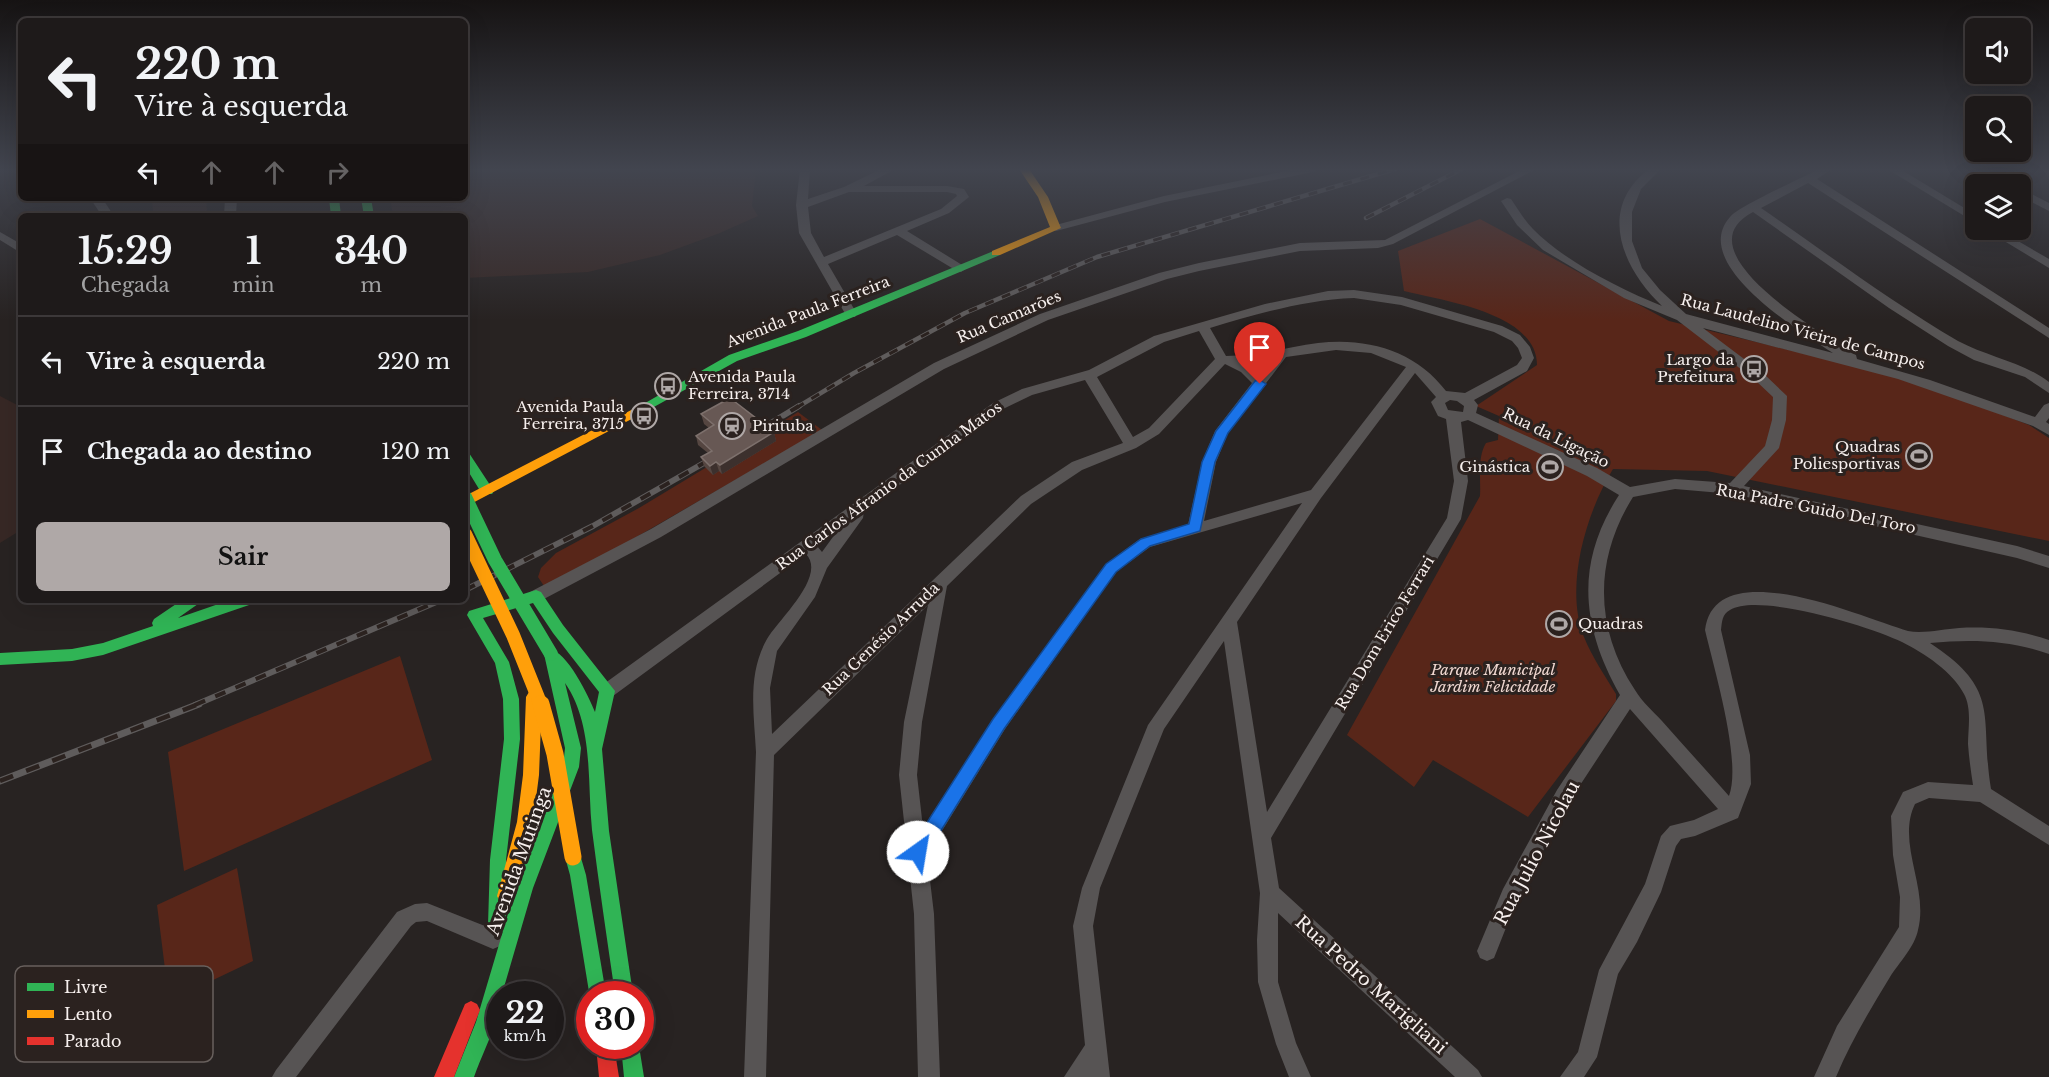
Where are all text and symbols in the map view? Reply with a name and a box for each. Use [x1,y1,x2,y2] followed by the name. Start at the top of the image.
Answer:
[1965,18,2031,240] map controls
[1965,18,2031,84] button: sound
[135,38,279,90] text: 220 m
[36,42,114,120] icon: left
[135,90,348,123] text: Vire à esquerda
[1965,96,2031,162] button: search
[132,156,165,189] icon: left
[195,156,228,189] icon: ahead
[258,156,291,189] icon: ahead
[321,156,354,189] icon: right
[1965,174,2031,240] button: layers
[78,229,173,274] text: 15:29
[246,229,261,274] text: 1
[334,229,408,274] text: 340
[723,271,893,352] street label: Avenida Paula Ferreira
[81,273,170,297] text: Chegada
[232,273,275,297] text: min
[361,273,382,297] text: m
[954,286,1064,347] street label: Rua Camarões
[1679,290,1928,373] street label: Rua Laudelino Vieira de Campos
[1234,322,1285,384] pin
[1243,331,1276,364] icon: arrive
[36,345,69,378] icon: left
[87,348,266,375] text: Vire à esquerda
[377,348,450,375] text: 220 m
[1657,350,1735,386] place label: Largo da Prefeitura
[1739,354,1769,384] bus stop icon: Largo da Prefeitura
[687,367,797,403] place label: Avenida Paula Ferreira, 3714
[653,371,683,401] bus stop icon: Avenida Paula Ferreira, 3714
[515,397,625,433] place label: Avenida Paula Ferreira, 3715
[772,397,1005,574] street label: Rua Carlos Afranio da Cunha Matos
[629,401,659,431] bus stop icon: Avenida Paula Ferreira, 3715
[1500,404,1613,472] street label: Rua da Ligação
[717,411,747,441] station icon: Pirituba
[752,416,814,435] place label: Pirituba
[36,435,69,468] icon: arrive
[1793,437,1900,473] place label: Quadras Poliesportivas
[87,438,312,465] text: Chegada ao destino
[381,438,450,465] text: 120 m
[1904,441,1934,471] sports icon: Quadras Poliesportivas
[1535,452,1565,482] sports icon: Ginástica
[1459,457,1531,476] place label: Ginástica
[1715,480,1918,537] street label: Rua Padre Guido Del Toro
[36,522,450,591] button: Sair
[1331,552,1438,713] street label: Rua Dom Erico Ferrari
[818,578,943,699] street label: Rua Genésio Arruda
[1544,609,1574,639] sports icon: Quadras
[1578,614,1643,633] place label: Quadras
[1430,660,1556,696] park label: Parque Municipal Jardim Felicidade
[1490,777,1584,929] street label: Rua Julio Nicolau
[482,784,556,939] street label: Avenida Mutinga
[886,820,950,884] position arrow
[1291,911,1451,1059] street label: Rua Pedro Marigliani
[15,966,213,1062] legend
[64,977,107,997] text: Livre
[576,981,654,1059] speed limit sign: 30
[505,994,545,1031] text: 22
[64,1004,112,1024] text: Lento
[504,1026,546,1045] text: km/h
[64,1031,121,1051] text: Parado

